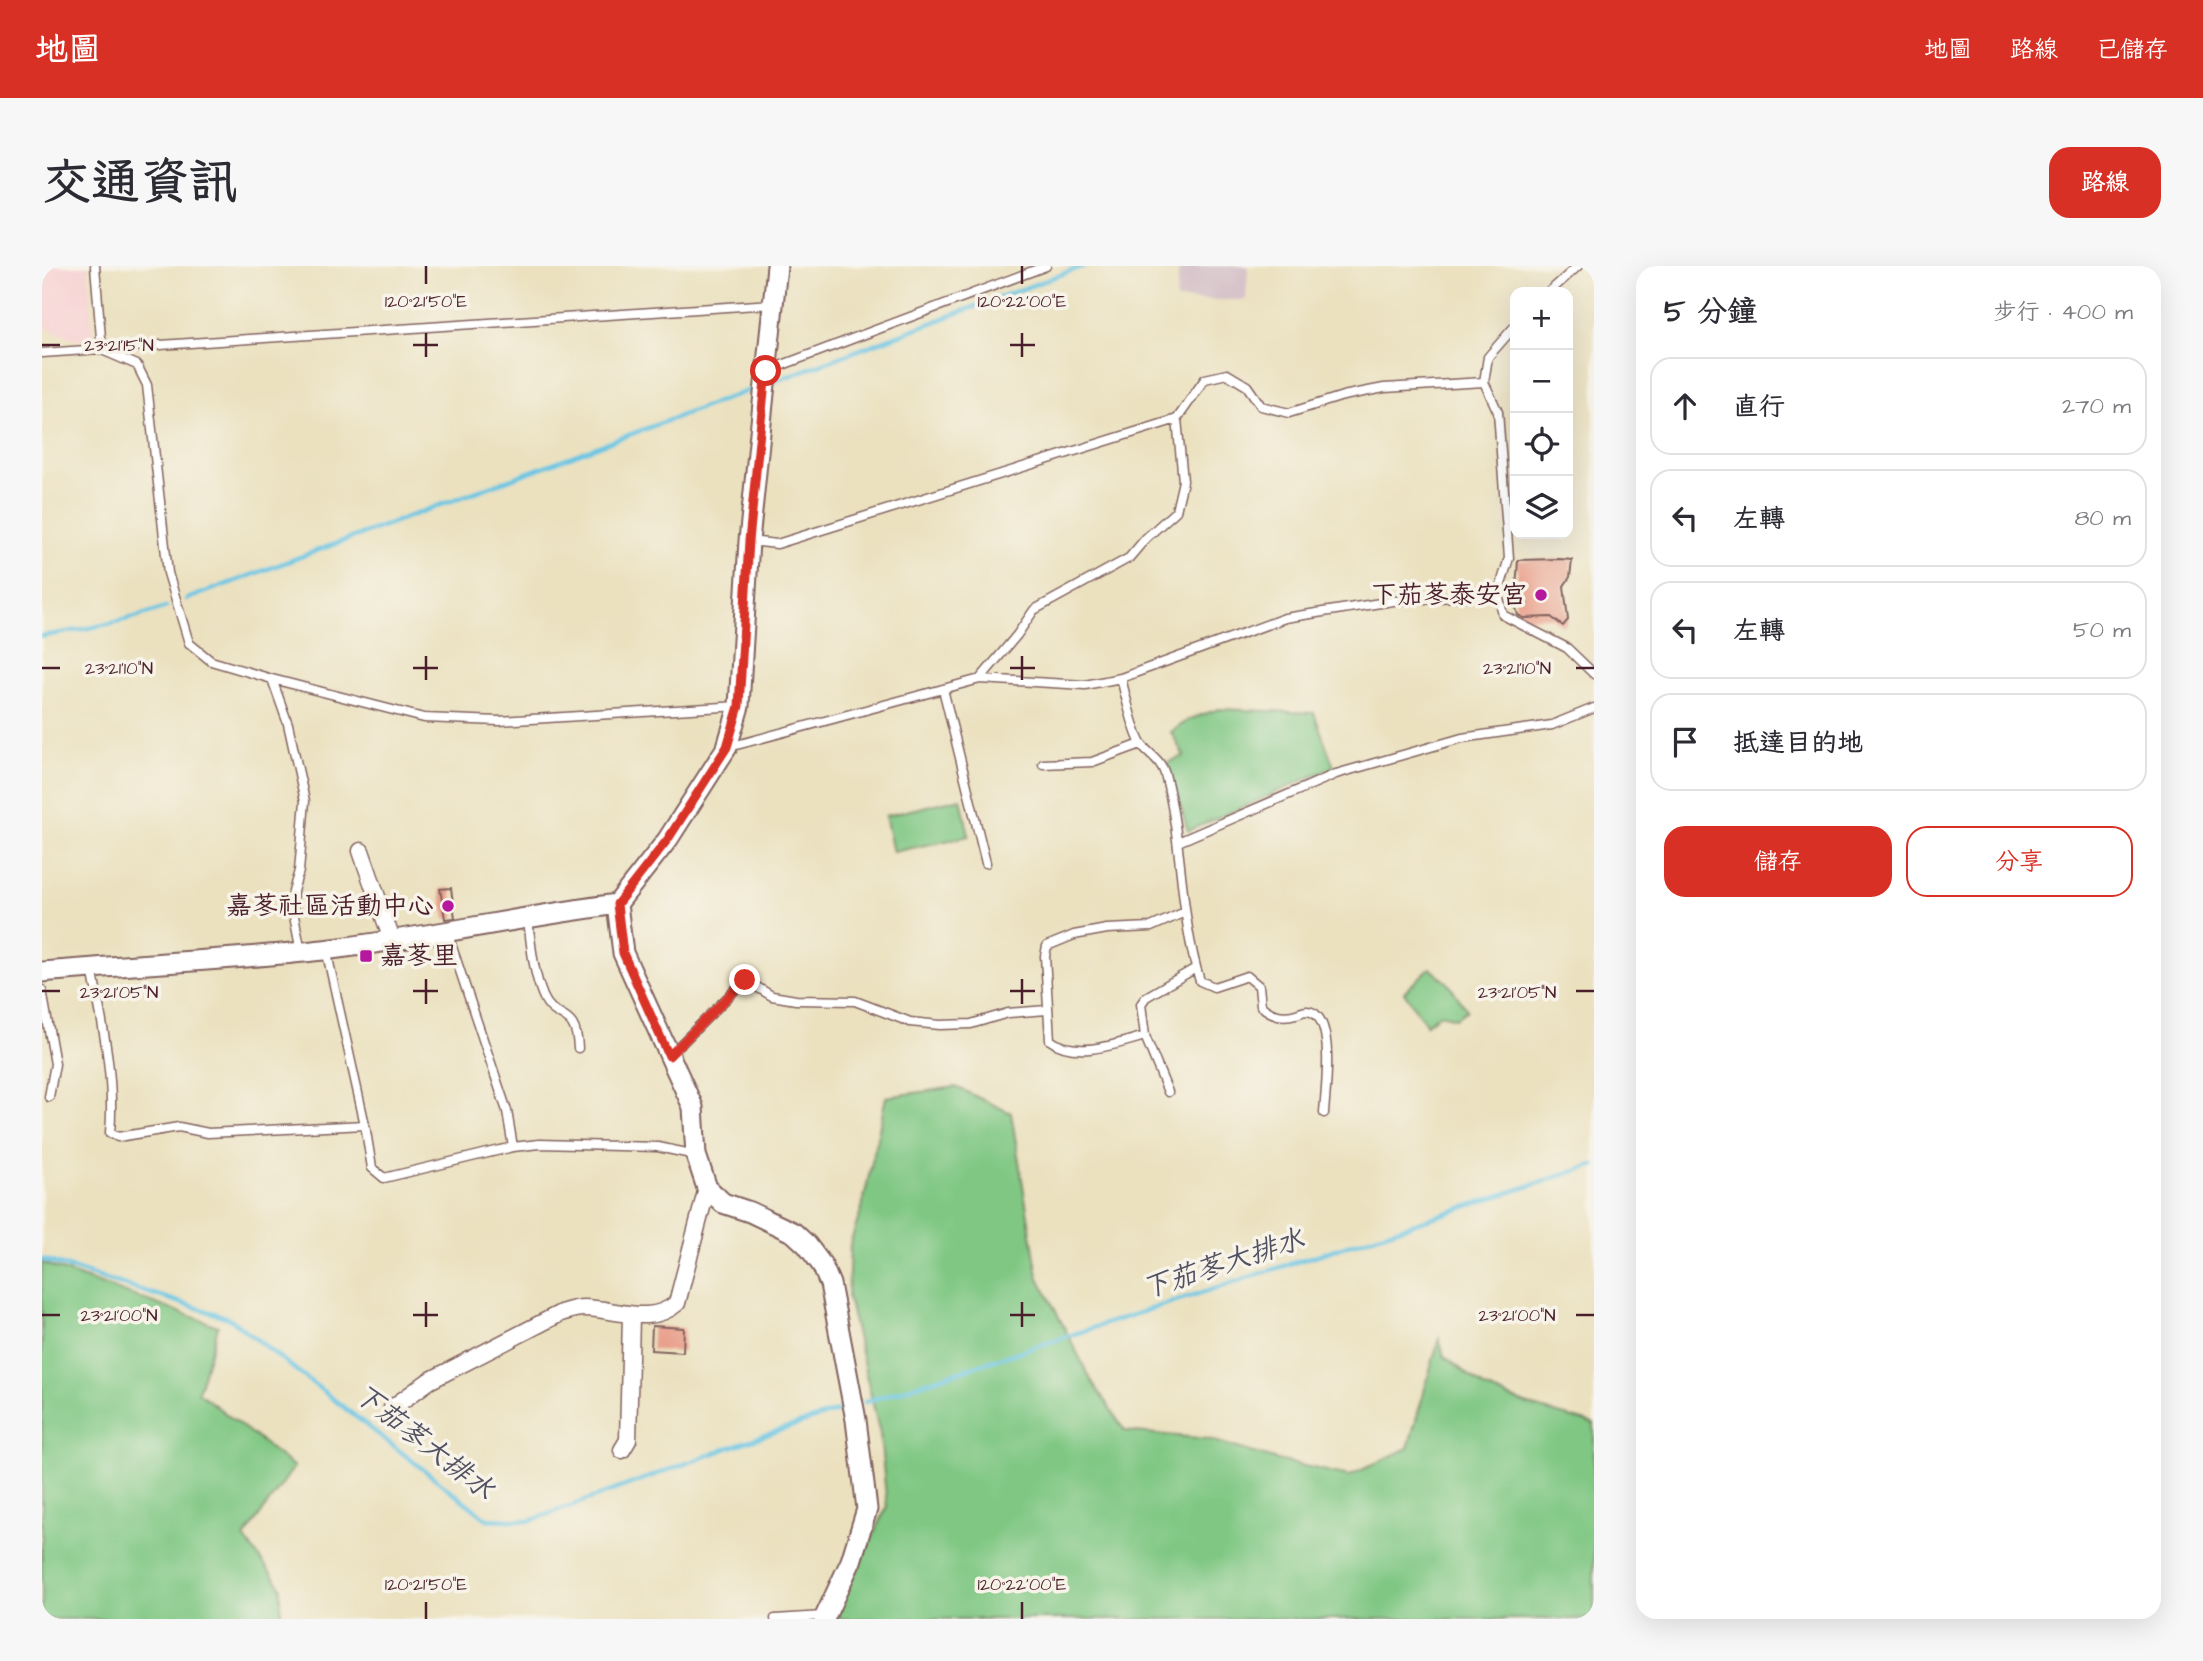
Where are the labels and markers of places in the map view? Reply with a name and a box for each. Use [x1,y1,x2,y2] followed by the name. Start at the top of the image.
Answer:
[1371,577,1527,613] place label: 下茄苳泰安宮
[1533,587,1549,603] marker: 下茄苳泰安宮
[226,888,434,924] place label: 嘉苳社區活動中心
[440,898,456,914] marker: 嘉苳社區活動中心
[380,938,458,974] place label: 嘉苳里
[358,948,374,964] marker: 嘉苳里

